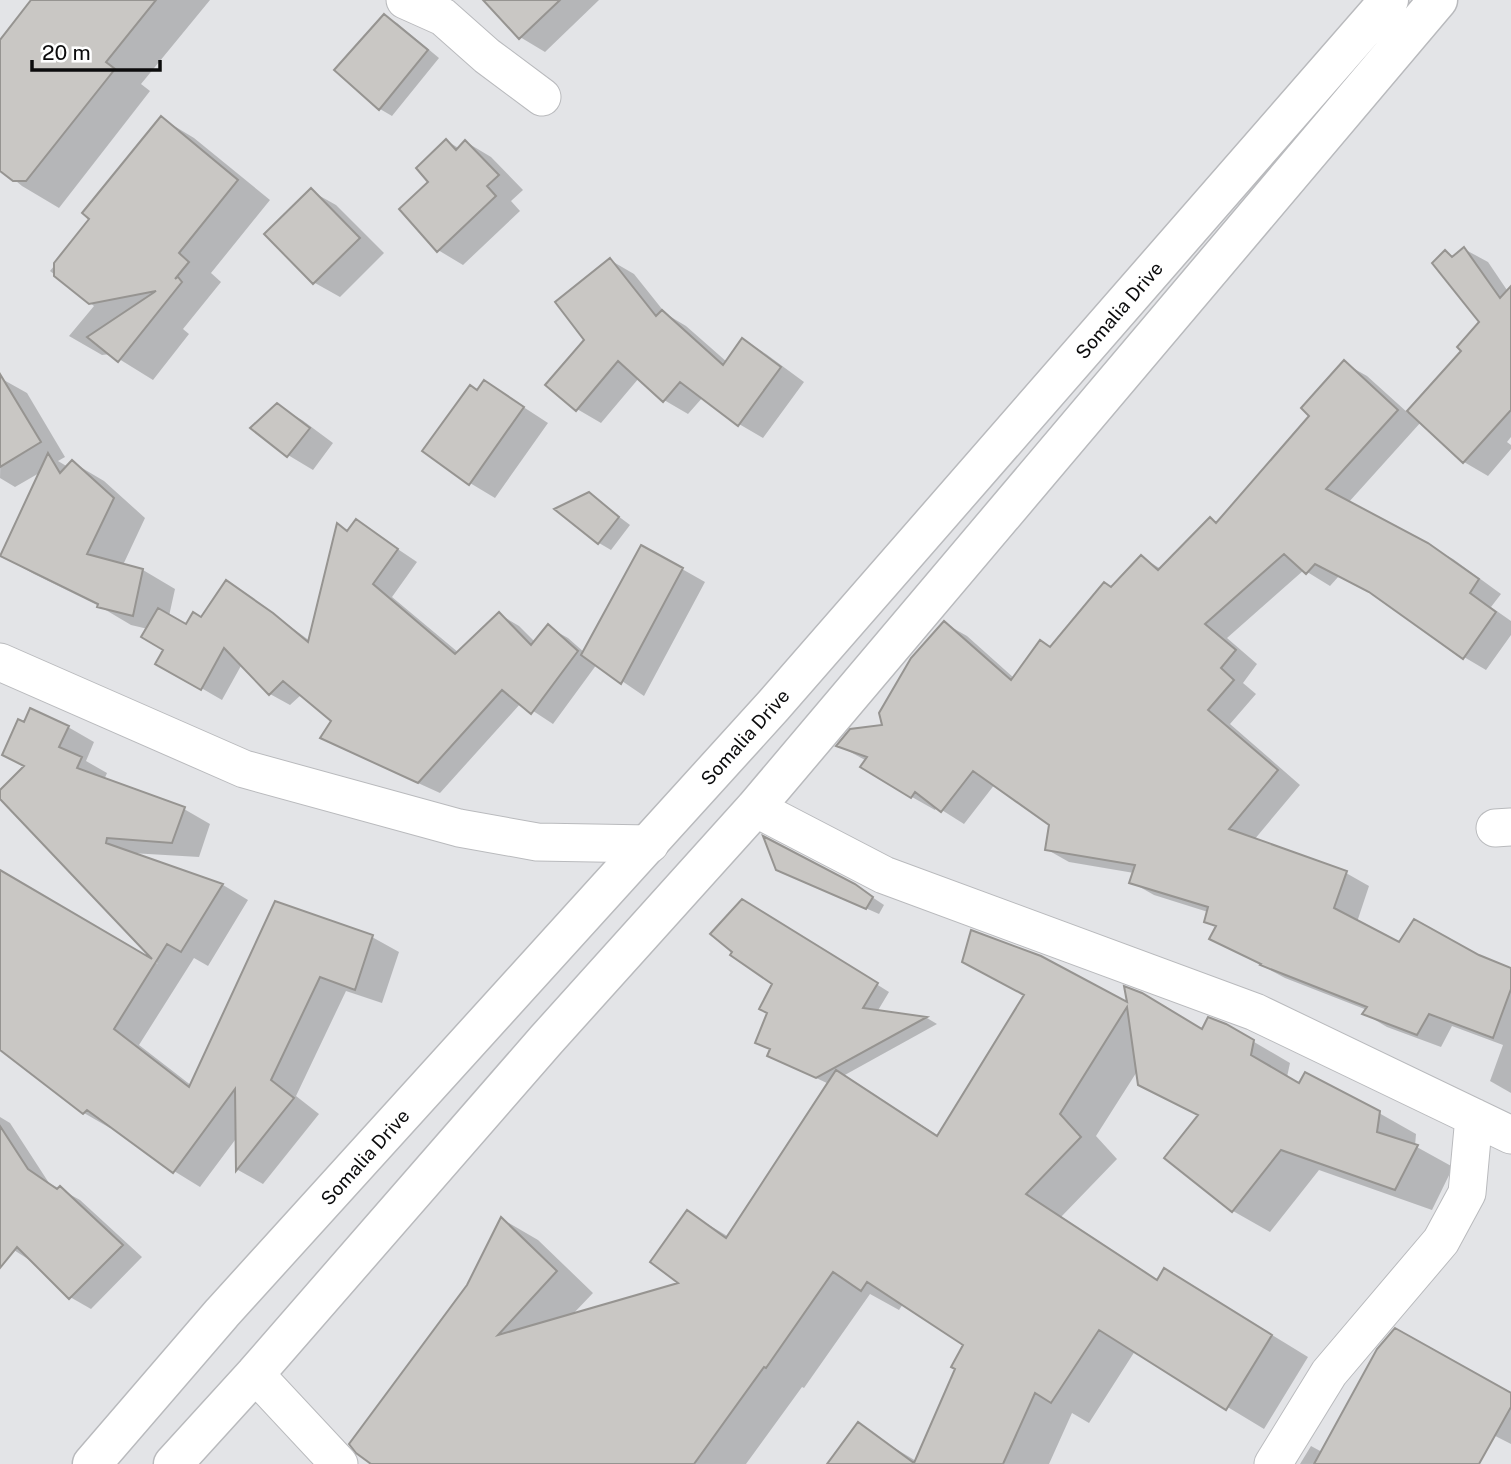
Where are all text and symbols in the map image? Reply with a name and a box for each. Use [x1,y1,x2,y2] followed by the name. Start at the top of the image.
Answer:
[32,28,159,72] scale bar
[42,40,91,65] text: 20 m
[1071,257,1167,363] street label: Somalia Drive
[696,685,794,789] street label: Somalia Drive
[316,1105,414,1209] street label: Somalia Drive

